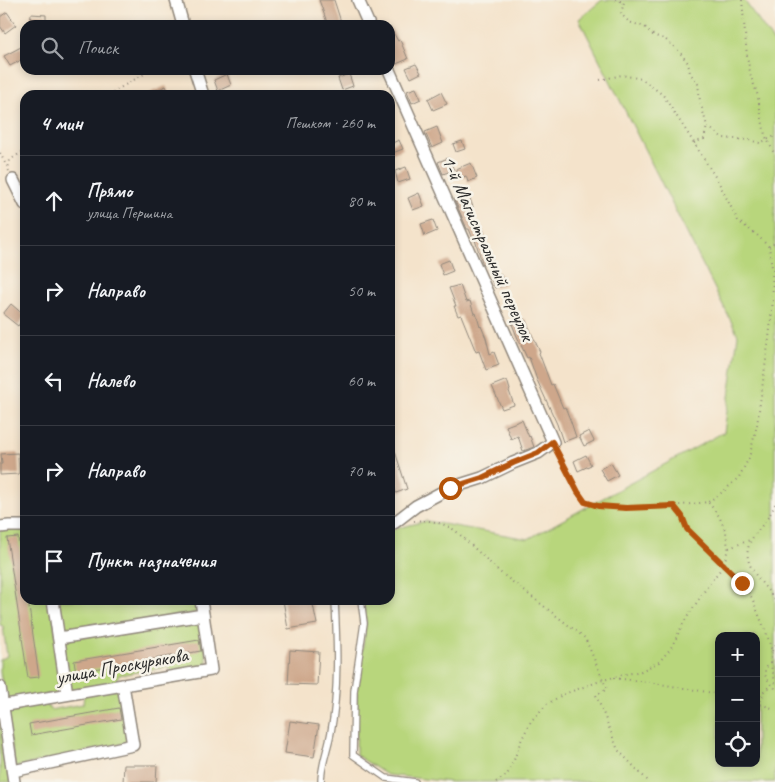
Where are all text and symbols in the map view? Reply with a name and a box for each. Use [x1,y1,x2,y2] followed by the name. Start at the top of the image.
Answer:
[20,20,395,75] search box
[38,34,66,62] icon: search
[78,36,118,60] text: Поиск
[40,110,83,136] text: 4 мин
[286,113,375,133] text: Пешком · 260 m
[436,152,541,346] street label: 1-й Магистральный переулок
[87,179,132,203] text: Прямо
[40,187,68,215] icon: ahead
[348,191,375,211] text: 80 m
[87,203,172,223] text: улица Першина
[40,277,68,305] icon: right
[87,279,145,303] text: Направо
[348,281,375,301] text: 50 m
[40,367,68,395] icon: left
[87,369,135,393] text: Налево
[348,371,375,391] text: 60 m
[40,457,68,485] icon: right
[87,459,145,483] text: Направо
[348,461,375,481] text: 70 m
[439,477,462,500] route start
[40,547,68,575] icon: arrive
[87,549,216,573] text: Пункт назначения
[731,572,754,595] route end
[715,632,760,767] map controls
[715,632,760,677] button: +
[53,642,192,690] street label: улица Проскурякова
[715,677,760,722] button: −
[715,722,760,767] button: locate

